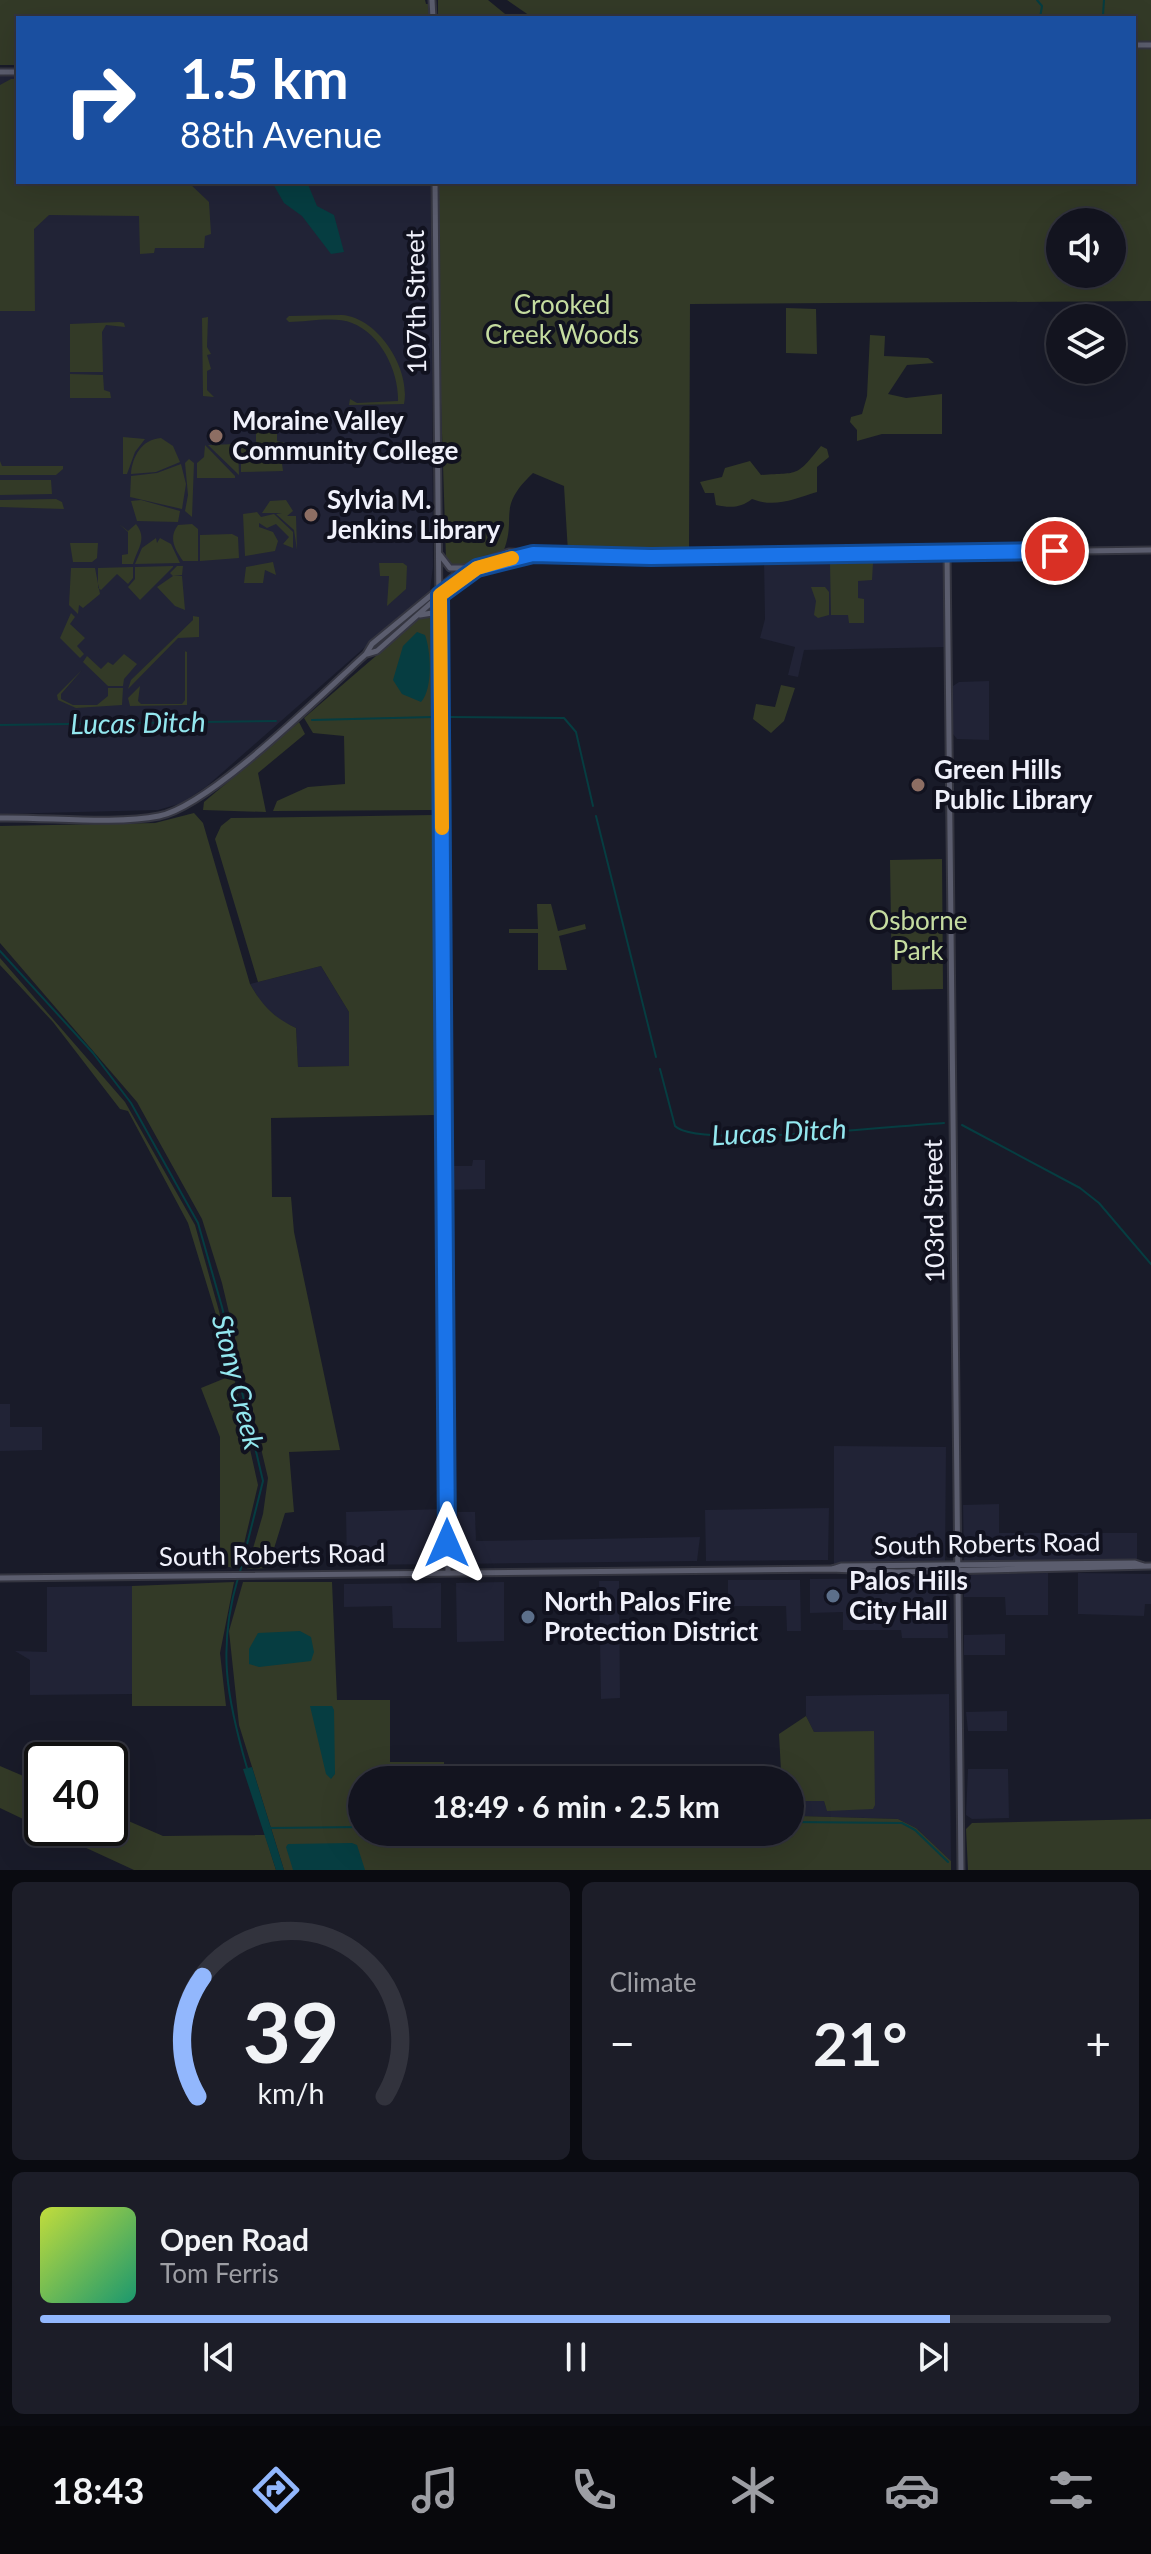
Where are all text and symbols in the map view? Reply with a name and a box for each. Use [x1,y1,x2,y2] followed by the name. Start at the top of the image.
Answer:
[180,44,349,111] text: 1.5 km
[48,48,152,152] icon: right
[180,112,382,156] text: 88th Avenue
[1046,208,1126,384] map controls
[1046,208,1126,288] button: sound
[398,229,432,374] street label: 107th Street
[485,288,639,350] park label: Crooked Creek Woods
[1046,304,1126,384] button: layers
[232,404,459,466] place label: Moraine Valley Community College
[207,427,225,445] marker: Moraine Valley Community College
[327,483,500,545] place label: Sylvia M. Jenkins Library
[302,506,320,524] marker: Sylvia M. Jenkins Library
[1021,517,1089,585] pin
[1033,529,1077,573] icon: arrive
[70,704,206,740] water label: Lucas Ditch
[934,753,1093,815] place label: Green Hills Public Library
[909,776,927,794] marker: Green Hills Public Library
[869,904,967,966] park label: Osborne Park
[711,1110,847,1152] water label: Lucas Ditch
[916,1138,950,1283] street label: 103rd Street
[206,1311,272,1454] water label: Stony Creek
[405,1501,489,1585] position arrow
[873,1525,1101,1561] street label: South Roberts Road
[158,1536,386,1572] street label: South Roberts Road
[849,1564,968,1626] place label: Palos Hills City Hall
[544,1585,759,1647] place label: North Palos Fire Protection District
[824,1587,842,1605] marker: Palos Hills City Hall
[519,1608,537,1626] marker: North Palos Fire Protection District
[24,1742,128,1846] speed limit sign: 40
[432,1788,720,1824] text: 18:49 · 6 min · 2.5 km
[610,1966,696,1998] text: Climate
[243,1981,339,2081] text: 39
[813,2007,908,2079] text: 21°
[610,2017,635,2069] text: −
[1085,2017,1111,2069] text: +
[257,2076,324,2110] text: km/h
[160,2221,309,2257] text: Open Road
[160,2257,279,2289] text: Tom Ferris
[197,2335,241,2379] icon: previous
[554,2335,598,2379] icon: pause
[911,2335,955,2379] icon: next
[248,2462,304,2518] icon: directions
[407,2462,463,2518] icon: music
[566,2462,622,2518] icon: phone
[725,2462,781,2518] icon: climate
[884,2462,940,2518] icon: car
[1043,2462,1099,2518] icon: filters
[52,2468,144,2512] text: 18:43

